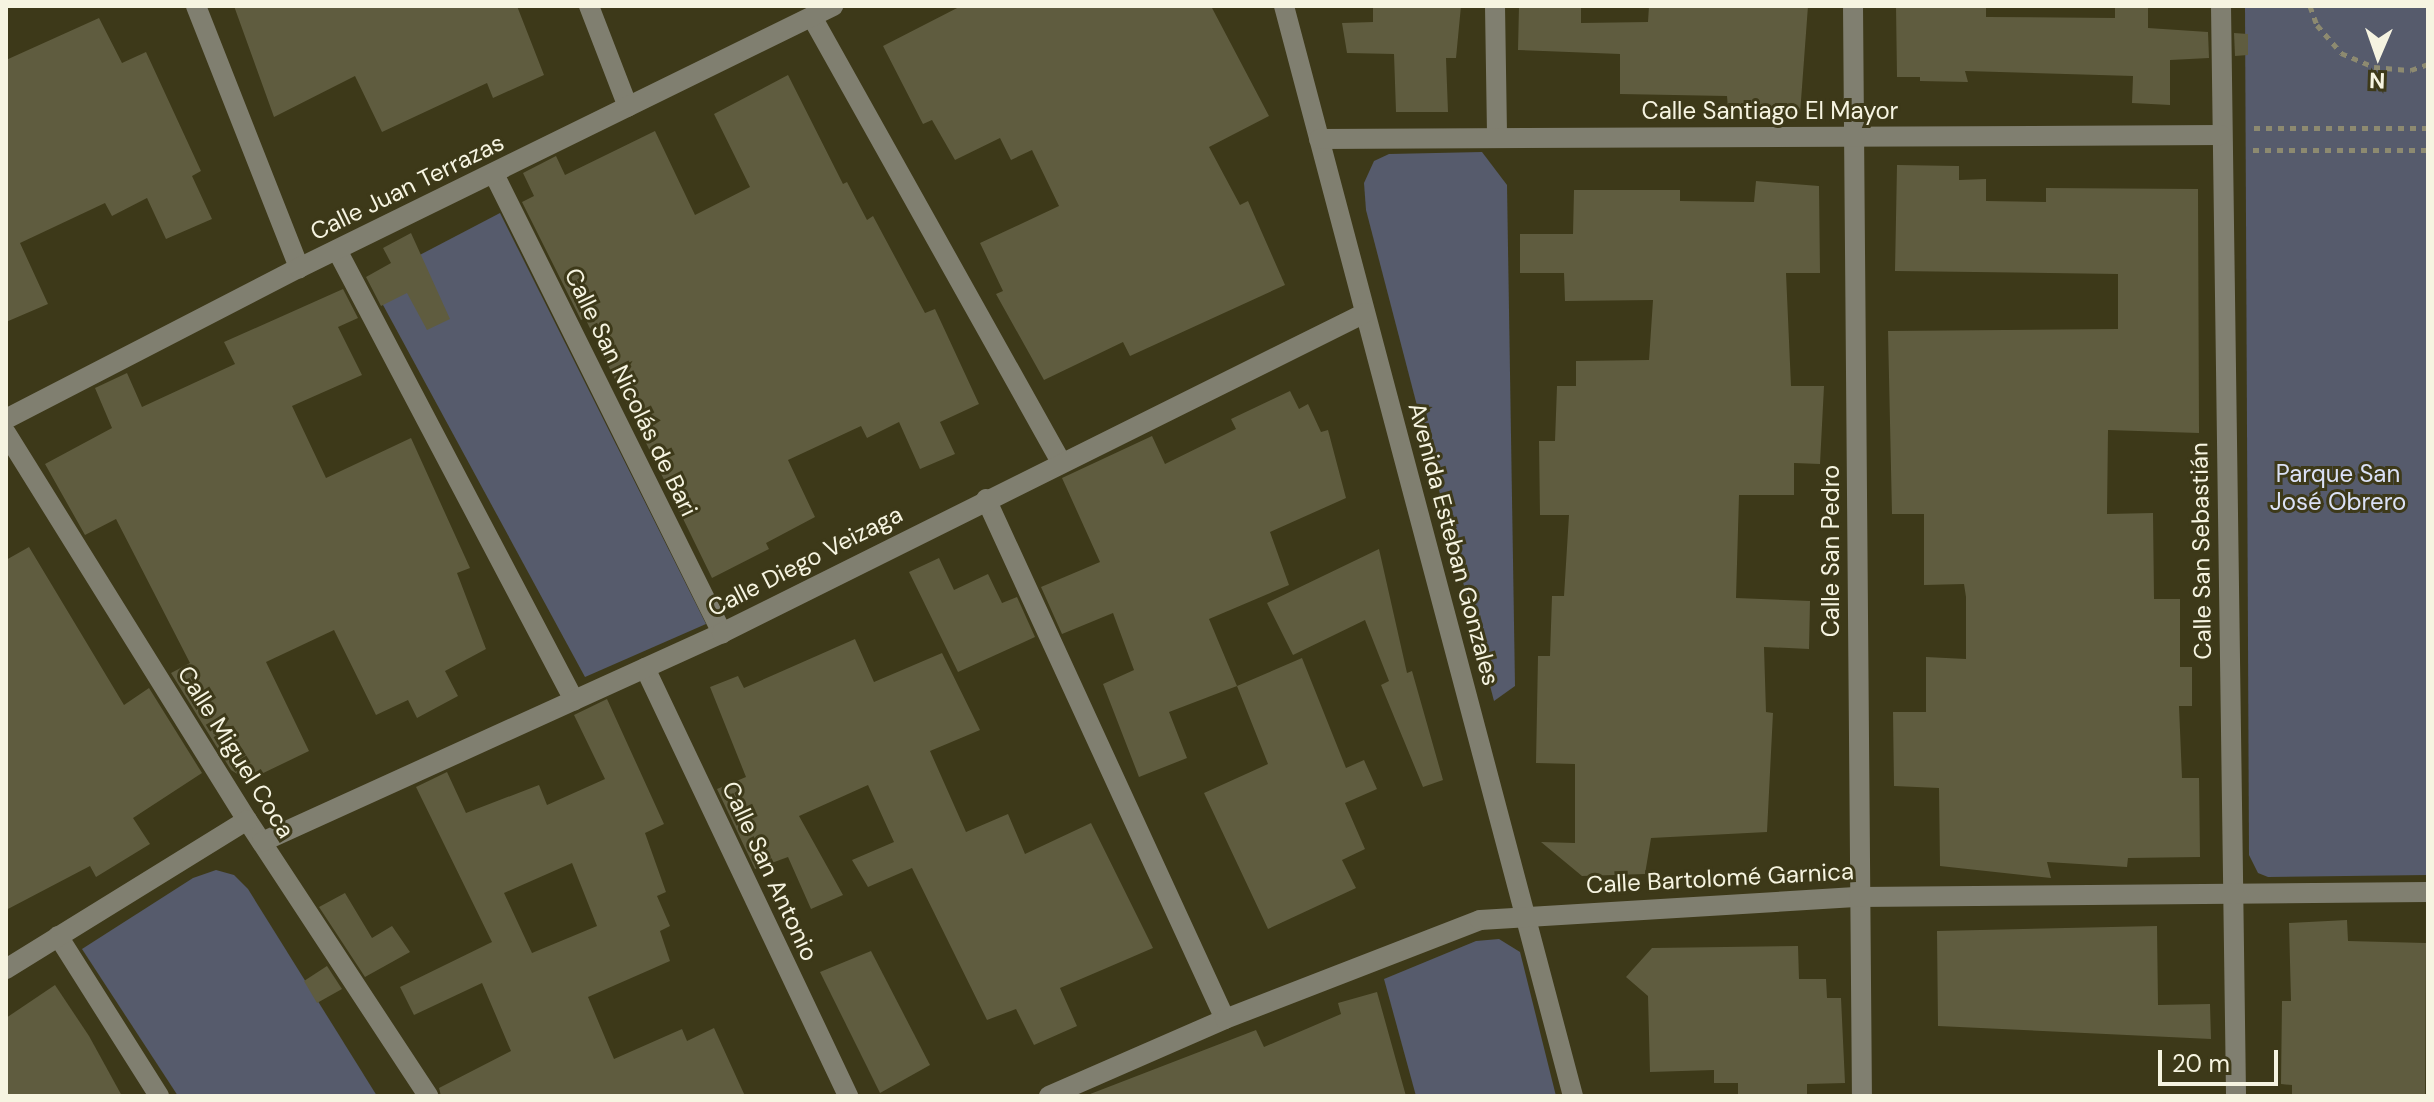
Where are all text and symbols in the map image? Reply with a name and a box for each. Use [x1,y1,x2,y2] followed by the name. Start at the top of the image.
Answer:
[2338,16,2418,96] north arrow
[2369,66,2386,95] text: N
[1642,97,1898,125] street label: Calle Santiago El Mayor
[305,128,509,246] street label: Calle Juan Terrazas
[558,263,704,521] street label: Calle San Nicolás de Bari
[1402,399,1506,689] street label: Avenida Esteban Gonzales
[2185,442,2217,660] street label: Calle San Sebastián
[2270,460,2406,516] park label: Parque San José Obrero
[1817,465,1845,637] street label: Calle San Pedro
[703,499,907,623] street label: Calle Diego Veizaga
[171,661,301,843] street label: Calle Miguel Coca
[716,777,824,965] street label: Calle San Antonio
[1585,857,1855,899] street label: Calle Bartolomé Garnica
[2162,1034,2282,1084] scale bar
[2172,1048,2230,1079] text: 20 m

